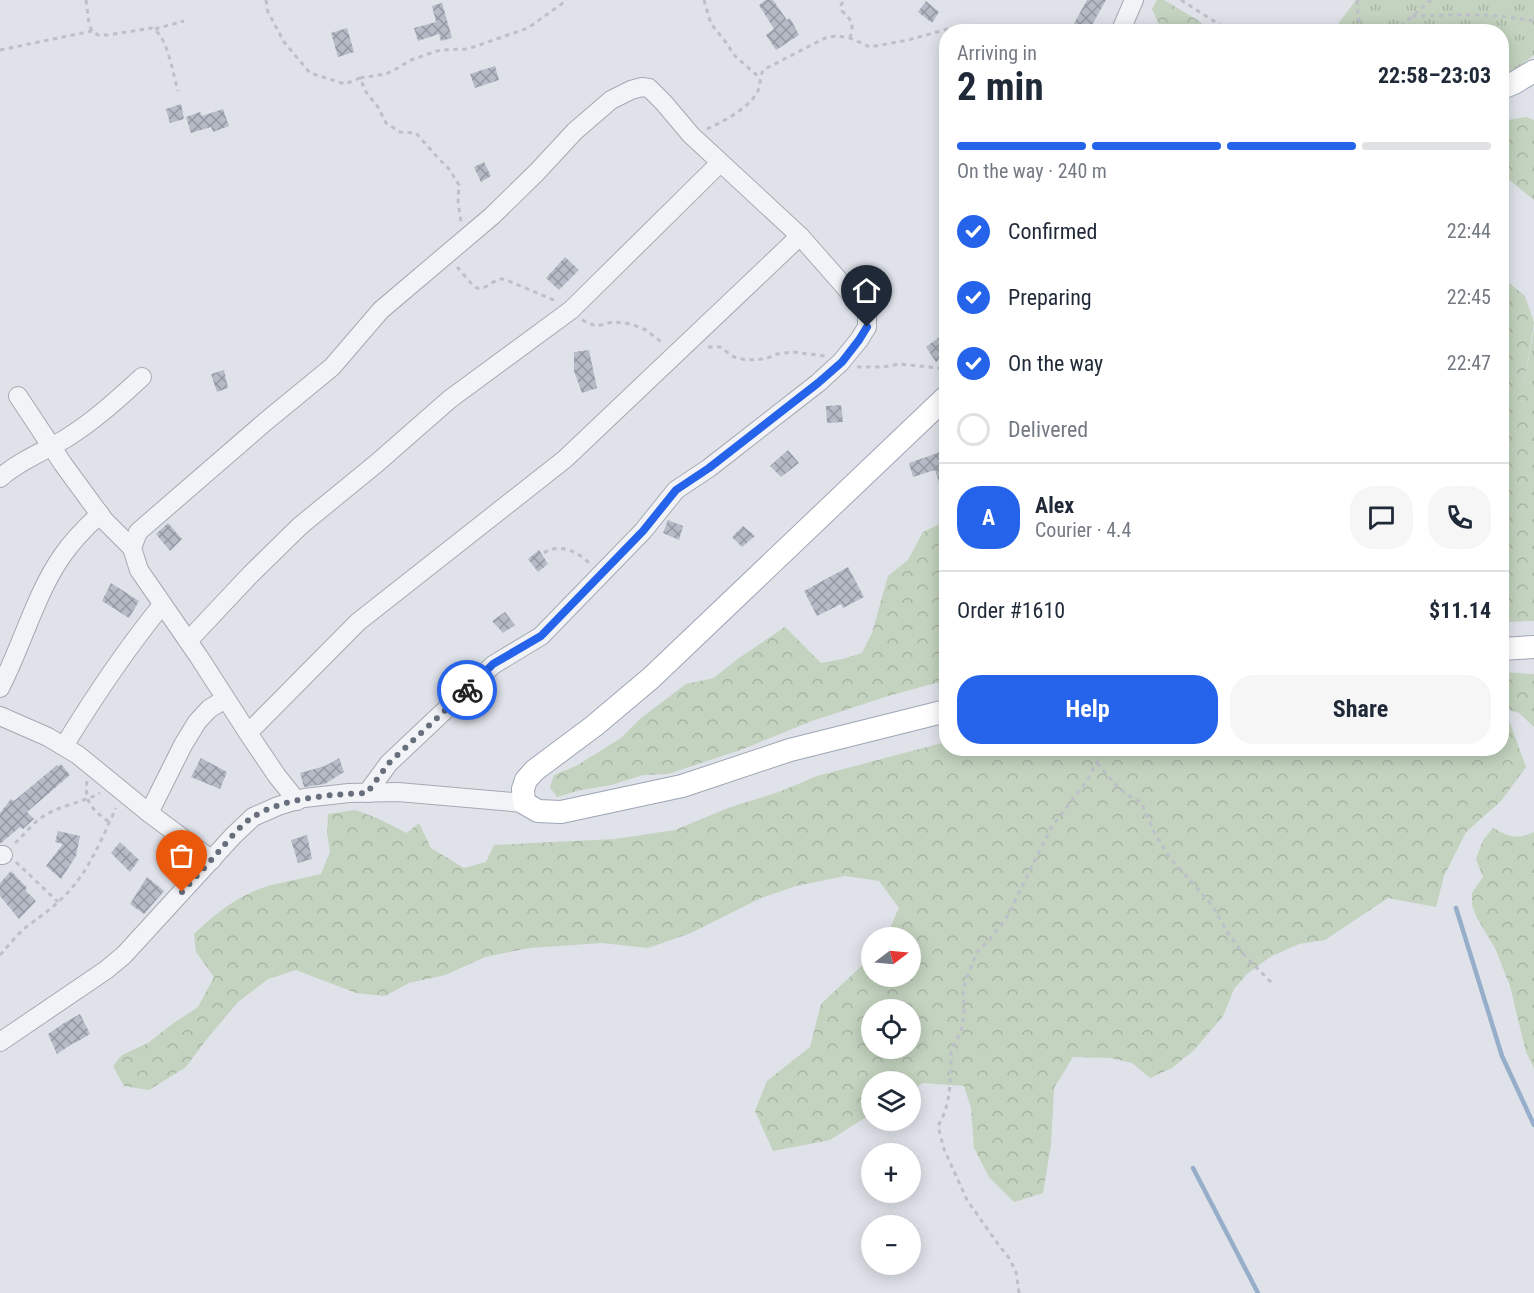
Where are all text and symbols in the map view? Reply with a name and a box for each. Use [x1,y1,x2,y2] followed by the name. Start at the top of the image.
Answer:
[957,41,1037,65] text: Arriving in
[1378,63,1491,88] text: 22:58–23:03
[957,64,1044,110] text: 2 min
[957,159,1107,183] text: On the way · 240 m
[957,215,990,248] icon: check
[1008,219,1097,244] text: Confirmed
[1447,219,1491,243] text: 22:44
[841,265,892,327] pin
[850,274,883,307] icon: home
[957,281,990,314] icon: check
[1008,285,1092,310] text: Preparing
[1447,285,1491,309] text: 22:45
[957,347,990,380] icon: check
[1008,351,1103,376] text: On the way
[1447,351,1491,375] text: 22:47
[1008,417,1088,442] text: Delivered
[1350,486,1413,549] button: chat
[1428,486,1491,549] button: phone
[1035,493,1074,518] text: Alex
[982,505,995,530] text: A
[1035,518,1131,542] text: Courier · 4.4
[957,598,1065,623] text: Order #1610
[1429,598,1491,623] text: $11.14
[437,660,497,720] courier
[451,674,484,707] icon: bike
[957,675,1218,744] button: Help
[1230,675,1491,744] button: Share
[156,830,207,892] pin
[165,839,198,872] icon: bag
[861,927,921,987] north arrow
[861,927,921,1275] map controls
[861,999,921,1059] button: locate
[861,1071,921,1131] button: layers
[861,1143,921,1203] button: +
[861,1215,921,1275] button: −

